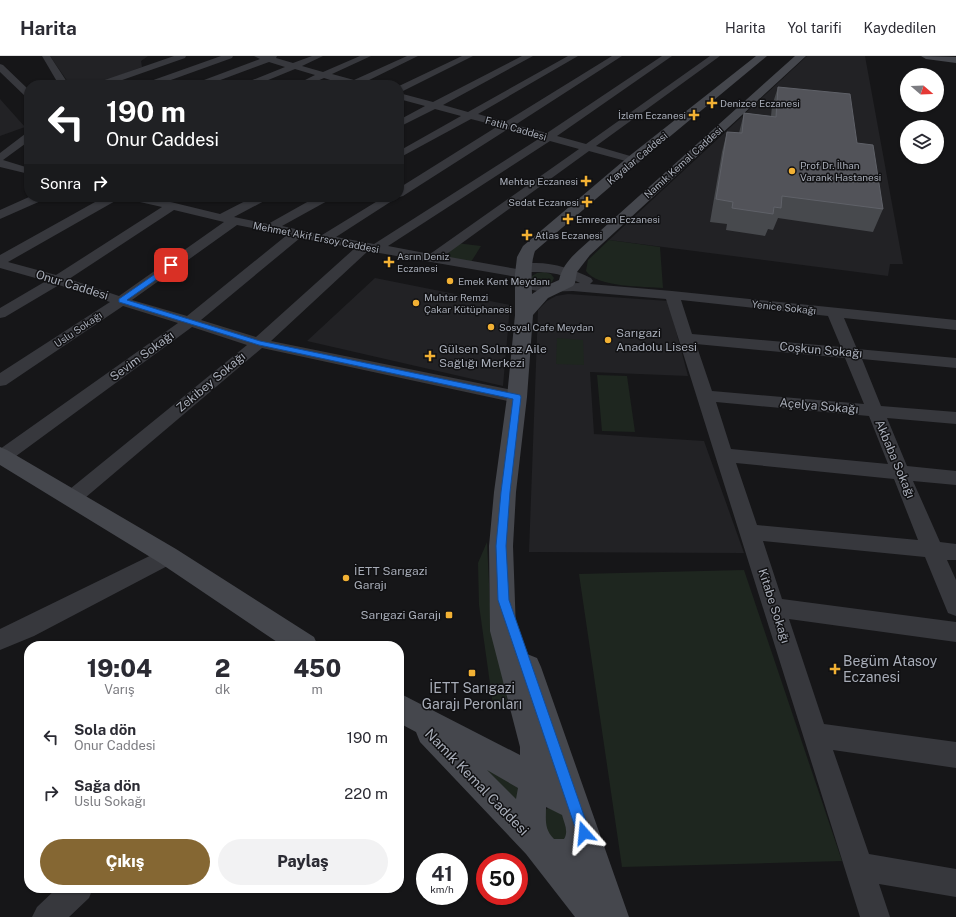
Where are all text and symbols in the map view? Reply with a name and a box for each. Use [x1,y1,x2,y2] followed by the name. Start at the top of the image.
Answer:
[20,17,77,39] text: Harita
[725,20,765,36] text: Harita
[787,20,842,36] text: Yol tarifi
[864,20,936,36] text: Kaydedilen
[900,68,944,112] north arrow
[900,68,944,164] map controls
[106,95,186,128] text: 190 m
[40,96,92,148] icon: left
[720,97,800,109] place label: Denizce Eczanesi
[707,98,717,108] marker: Denizce Eczanesi
[618,109,686,121] place label: İzlem Eczanesi
[689,110,699,120] marker: İzlem Eczanesi
[484,114,548,142] street label: Fatih Caddesi
[900,120,944,164] button: layers
[641,124,725,200] street label: Namık Kemal Caddesi
[106,129,219,150] text: Onur Caddesi
[604,129,670,187] street label: Kayalar Caddesi
[800,159,881,183] place label: Prof Dr. İlhan Varank Hastanesi
[787,166,797,176] marker: Prof Dr. İlhan Varank Hastanesi
[89,172,111,194] icon: right
[40,175,81,192] text: Sonra
[500,175,578,187] place label: Mehtap Eczanesi
[581,176,591,186] marker: Mehtap Eczanesi
[508,196,579,208] place label: Sedat Eczanesi
[582,197,592,207] marker: Sedat Eczanesi
[576,213,660,225] place label: Emrecan Eczanesi
[563,214,573,224] marker: Emrecan Eczanesi
[252,219,380,255] street label: Mehmet Akif Ersoy Caddesi
[535,229,602,241] place label: Atlas Eczanesi
[522,230,532,240] marker: Atlas Eczanesi
[154,248,188,282] pin
[397,250,449,274] place label: Asrın Deniz Eczanesi
[160,254,182,276] icon: arrive
[384,257,394,267] marker: Asrın Deniz Eczanesi
[34,267,110,303] street label: Onur Caddesi
[458,275,550,287] place label: Emek Kent Meydanı
[445,276,455,286] marker: Emek Kent Meydanı
[424,291,512,315] place label: Muhtar Remzi Çakar Kütüphanesi
[411,298,421,308] marker: Muhtar Remzi Çakar Kütüphanesi
[751,298,817,316] street label: Yenice Sokağı
[52,309,104,349] street label: Uslu Sokağı
[499,321,594,333] place label: Sosyal Cafe Meydan
[486,322,496,332] marker: Sosyal Cafe Meydan
[616,326,697,354] place label: Sarıgazi Anadolu Lisesi
[107,328,177,384] street label: Sevim Sokağı
[603,335,613,345] marker: Sarıgazi Anadolu Lisesi
[779,339,863,361] street label: Coşkun Sokağı
[439,342,547,370] place label: Gülsen Solmaz Aile Sağlığı Merkezi
[174,349,248,415] street label: Zekibey Sokağı
[424,350,436,362] marker: Gülsen Solmaz Aile Sağlığı Merkezi
[779,396,859,416] street label: Açelya Sokağı
[872,418,918,500] street label: Akbaba Sokağı
[354,564,427,592] place label: İETT Sarıgazi Garajı
[755,567,793,645] street label: Kitabe Sokağı
[341,573,351,583] marker: İETT Sarıgazi Garajı
[361,608,441,622] place label: Sarıgazi Garajı
[444,610,454,620] marker: Sarıgazi Garajı
[843,653,938,685] place label: Begüm Atasoy Eczanesi
[87,654,152,682] text: 19:04
[215,654,230,682] text: 2
[293,654,341,682] text: 450
[830,664,840,674] marker: Begüm Atasoy Eczanesi
[467,668,477,678] marker: İETT Sarıgazi Garajı Peronları
[422,678,522,712] place label: İETT Sarıgazi Garajı Peronları
[104,682,134,697] text: Varış
[215,682,230,697] text: dk
[312,682,323,697] text: m
[74,721,136,738] text: Sola dön
[422,725,532,839] street label: Namık Kemal Caddesi
[40,726,62,748] icon: left
[347,729,388,746] text: 190 m
[74,738,155,753] text: Onur Caddesi
[74,777,140,794] text: Sağa dön
[40,782,62,804] icon: right
[344,785,388,802] text: 220 m
[74,794,146,809] text: Uslu Sokağı
[563,812,605,854] position arrow
[40,839,210,885] button: Çıkış
[218,839,388,885] button: Paylaş
[476,853,528,905] speed limit sign: 50
[431,862,453,886] text: 41
[430,883,454,895] text: km/h

